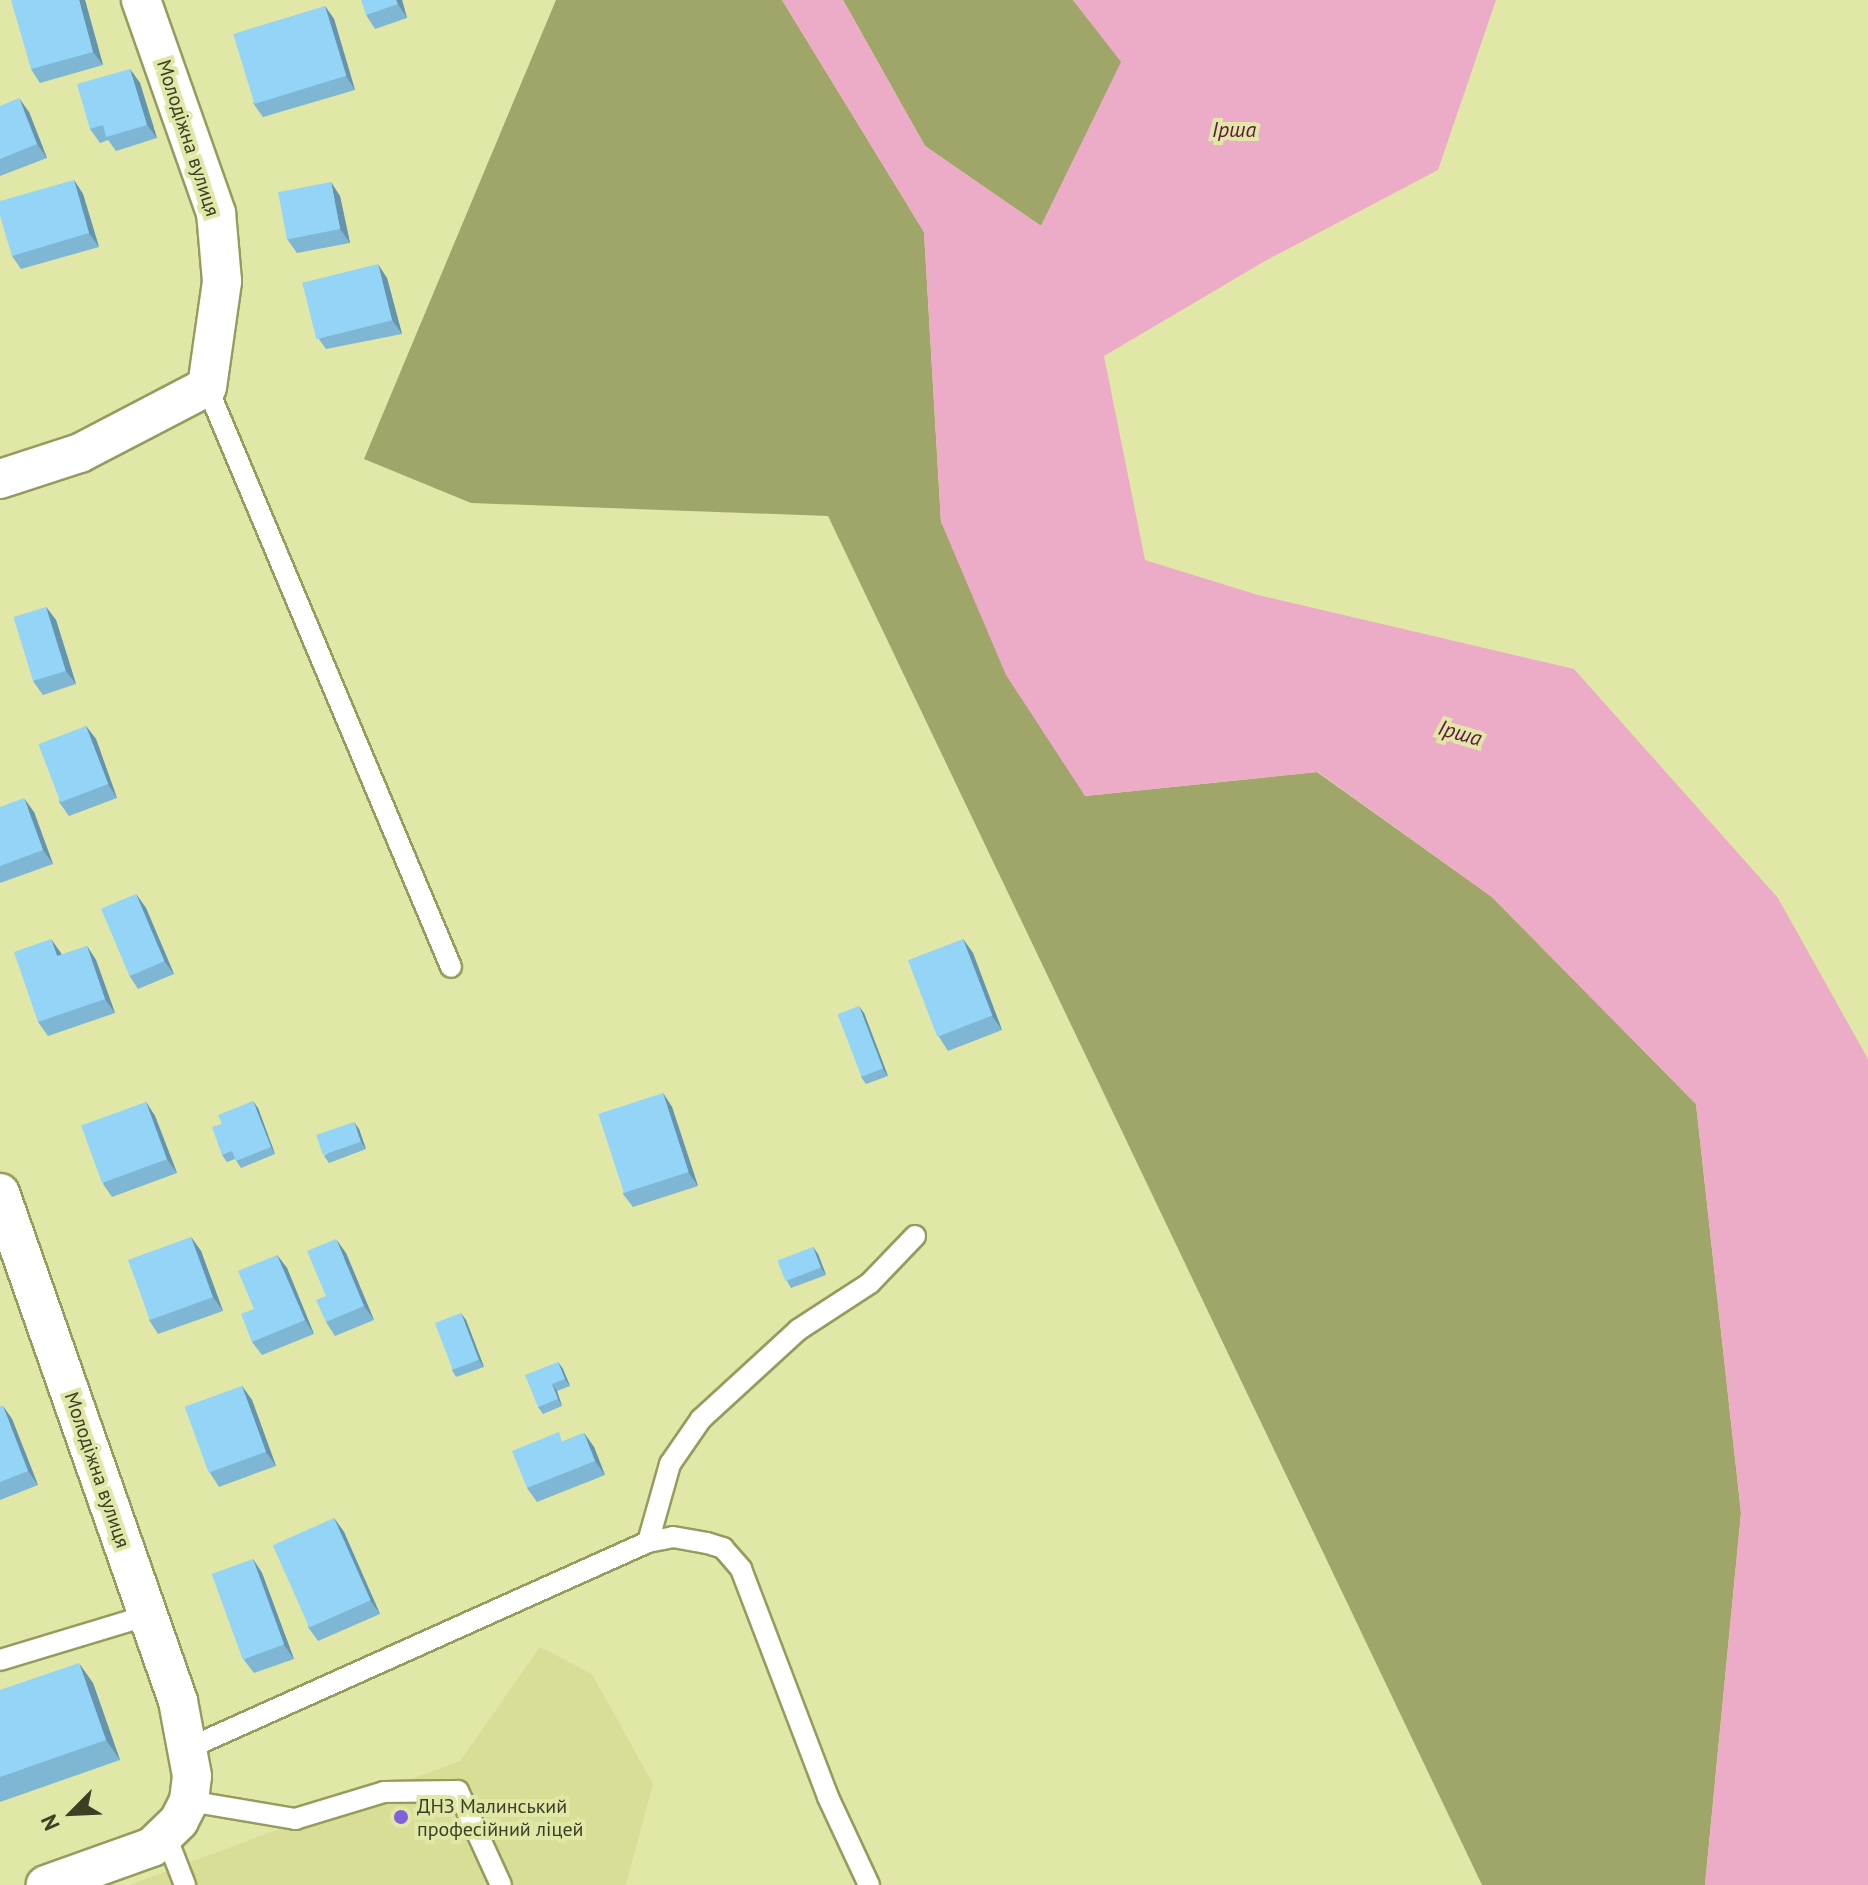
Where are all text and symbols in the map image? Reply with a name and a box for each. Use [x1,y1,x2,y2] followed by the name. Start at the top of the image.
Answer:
[151,57,225,219] street label: Молодіжна вулиця
[1212,117,1256,143] water label: Ірша
[1435,714,1485,752] water label: Ірша
[59,1389,135,1551] street label: Молодіжна вулиця
[32,1773,112,1853] north arrow
[417,1794,584,1841] place label: ДНЗ Малинський професійний ліцей
[392,1808,410,1826] marker: ДНЗ Малинський професійний ліцей
[34,1810,66,1835] text: N

